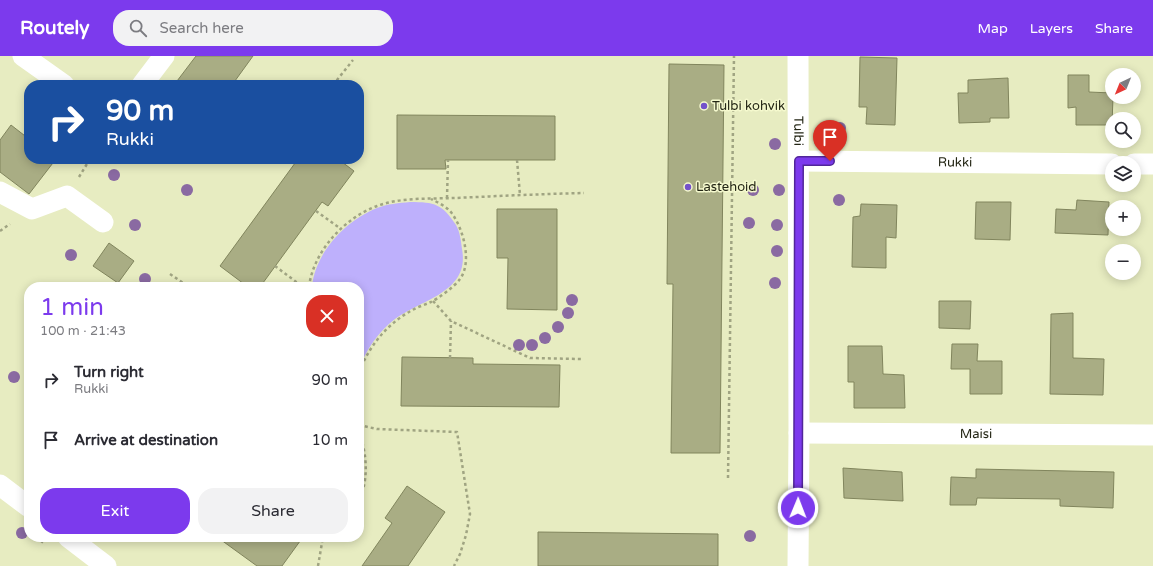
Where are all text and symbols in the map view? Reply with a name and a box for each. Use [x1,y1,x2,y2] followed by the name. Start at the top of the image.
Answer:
[113,10,393,46] search box
[20,17,89,39] text: Routely
[127,17,149,39] icon: search
[159,19,244,37] text: Search here
[978,20,1008,37] text: Map
[1030,20,1073,37] text: Layers
[1095,20,1133,37] text: Share
[1105,68,1141,104] north arrow
[1105,68,1141,280] map controls
[106,94,174,128] text: 90 m
[40,96,92,148] icon: right
[712,98,785,114] place label: Tulbi kohvik
[699,101,709,111] marker: Tulbi kohvik
[1105,112,1141,148] button: search
[790,116,806,146] street label: Tulbi
[813,120,847,161] pin
[819,126,841,148] icon: arrive
[106,128,154,150] text: Rukki
[938,154,972,171] street label: Rukki
[1105,156,1141,192] button: layers
[696,179,756,195] place label: Lastehoid
[683,182,693,192] marker: Lastehoid
[1105,200,1141,236] button: +
[1105,244,1141,280] button: −
[40,293,104,322] text: 1 min
[306,295,348,337] button: close
[40,323,126,339] text: 100 m · 21:43
[74,363,144,381] text: Turn right
[40,369,62,391] icon: right
[311,371,348,389] text: 90 m
[74,381,109,397] text: Rukki
[960,426,992,442] street label: Maisi
[40,429,62,451] icon: arrive
[74,431,218,449] text: Arrive at destination
[311,431,348,449] text: 10 m
[777,487,819,529] position arrow
[40,488,190,534] button: Exit
[198,488,348,534] button: Share

